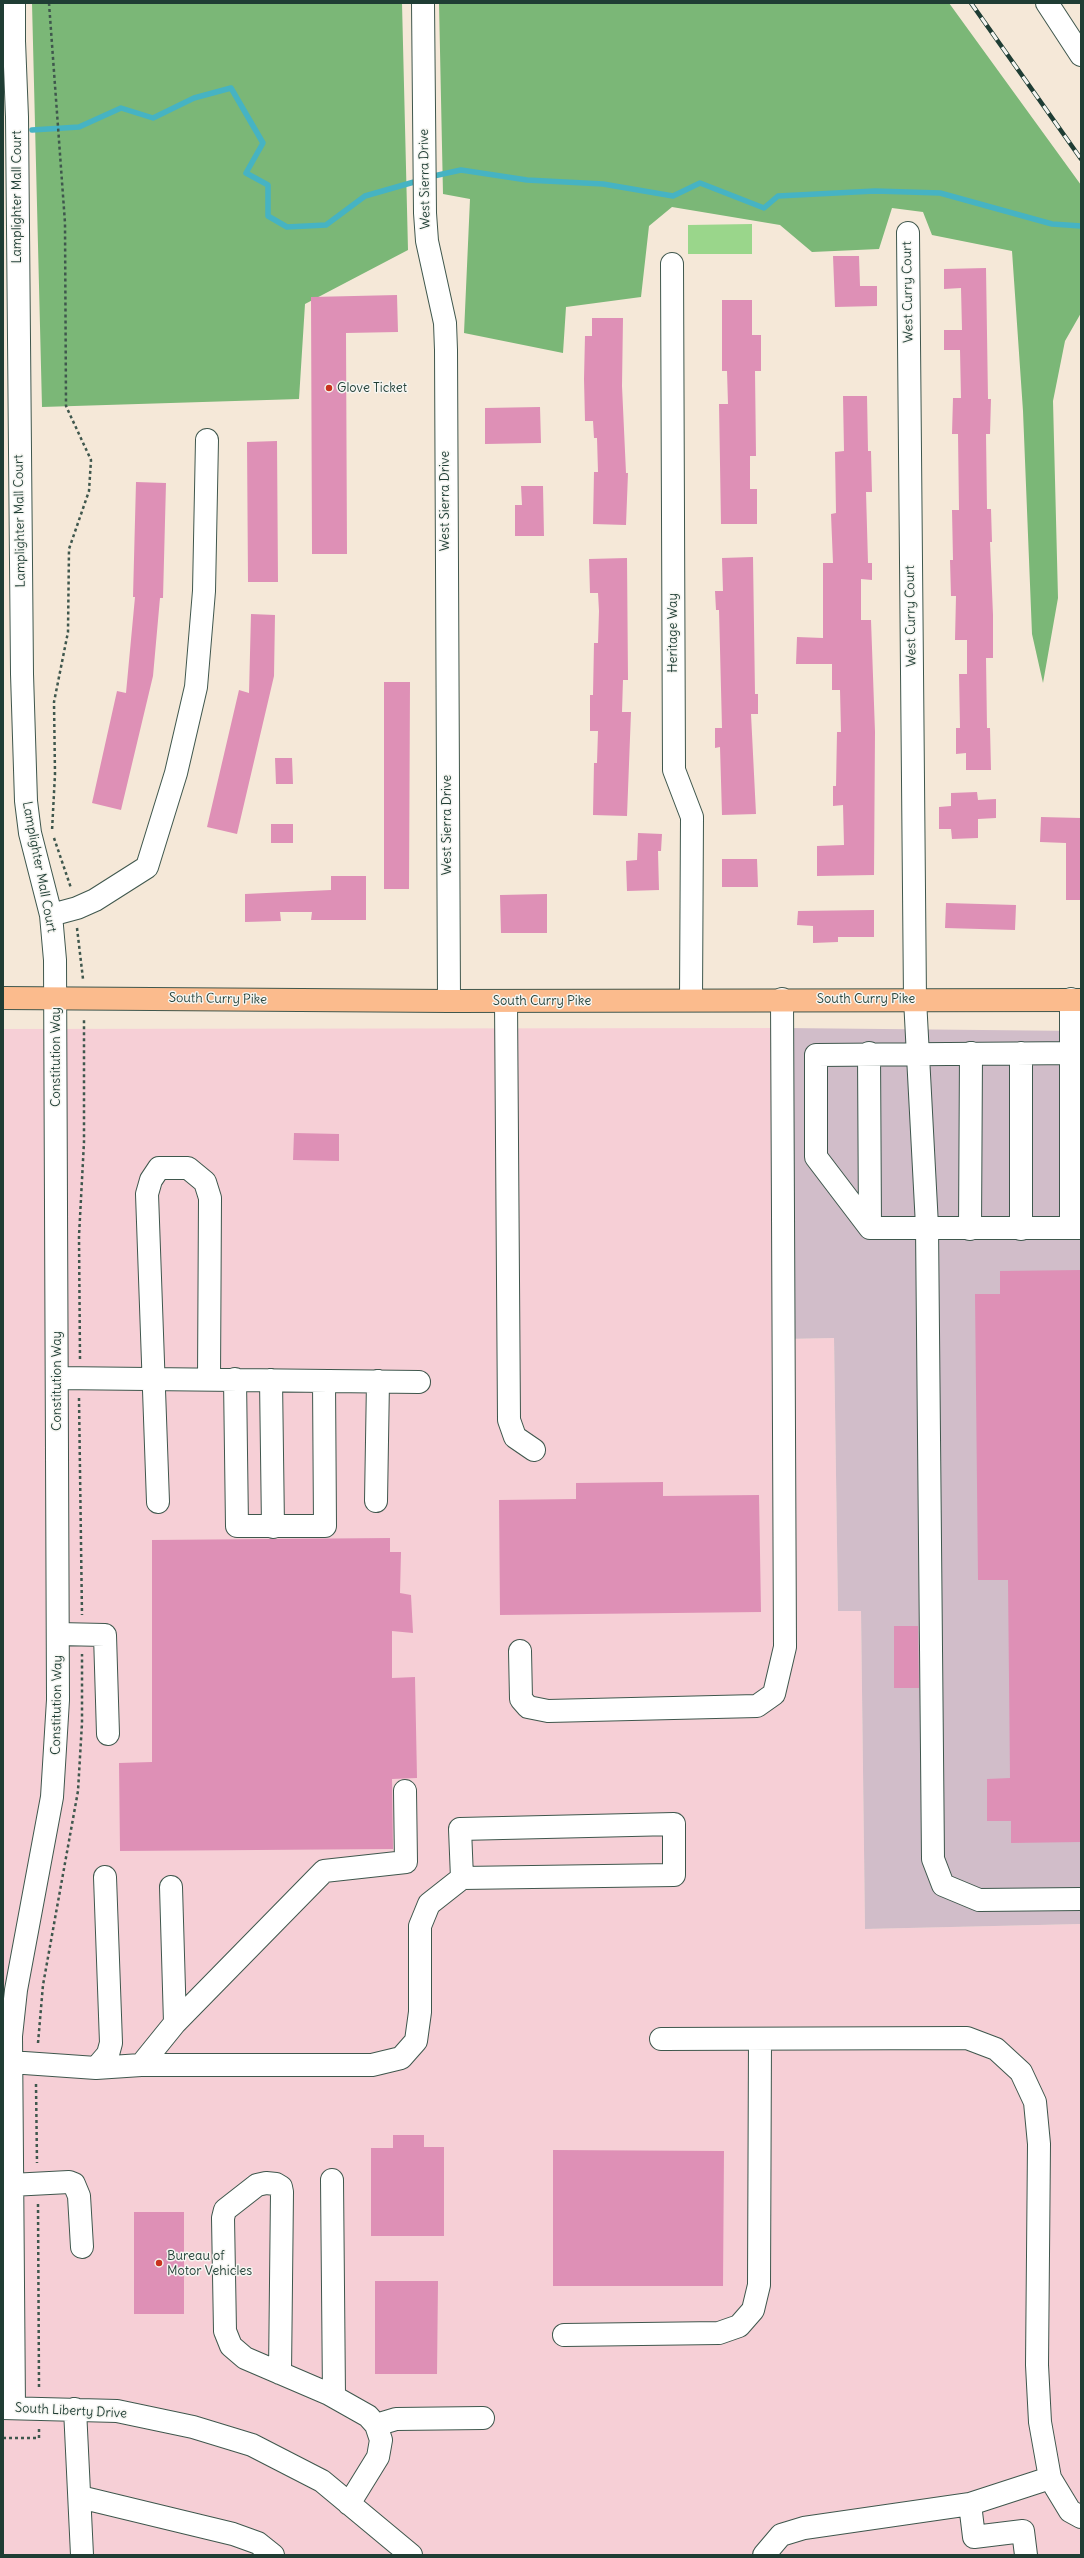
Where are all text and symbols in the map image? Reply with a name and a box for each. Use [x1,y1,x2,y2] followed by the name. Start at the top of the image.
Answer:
[416,129,434,229] street label: West Sierra Drive
[9,130,25,264] street label: Lamplighter Mall Court
[899,241,917,343] street label: West Curry Court
[337,380,407,396] place label: Glove Ticket
[324,383,334,393] marker: Glove Ticket
[437,451,453,551] street label: West Sierra Drive
[11,454,29,588] street label: Lamplighter Mall Court
[902,565,920,667] street label: West Curry Court
[665,593,681,673] street label: Heritage Way
[439,775,455,875] street label: West Sierra Drive
[19,800,59,934] street label: Lamplighter Mall Court
[169,990,267,1008] street label: South Curry Pike
[817,991,915,1007] street label: South Curry Pike
[493,993,591,1009] street label: South Curry Pike
[48,1007,64,1107] street label: Constitution Way
[49,1331,65,1431] street label: Constitution Way
[48,1655,66,1755] street label: Constitution Way
[167,2248,252,2279] place label: Bureau of Motor Vehicles
[154,2258,164,2268] marker: Bureau of Motor Vehicles
[15,2400,127,2422] street label: South Liberty Drive

